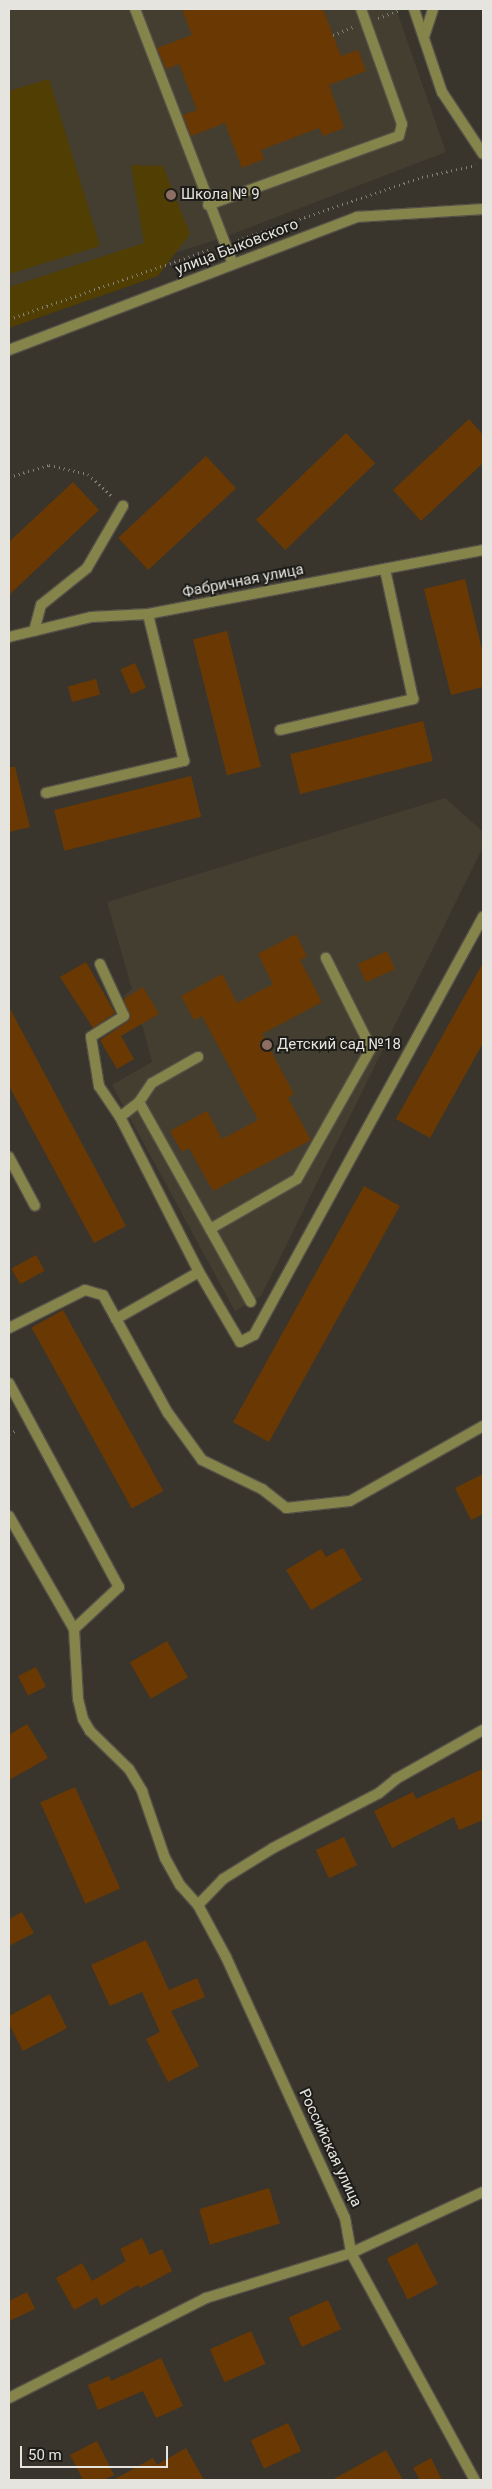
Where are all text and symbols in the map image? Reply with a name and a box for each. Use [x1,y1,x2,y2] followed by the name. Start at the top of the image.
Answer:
[181,186,260,204] place label: Школа № 9
[165,189,177,201] marker: Школа № 9
[173,215,301,279] street label: улица Быковского
[181,560,305,602] street label: Фабричная улица
[277,1036,401,1054] place label: Детский сад №18
[261,1039,273,1051] marker: Детский сад №18
[295,2086,365,2210] street label: Российская улица
[22,2436,170,2468] scale bar
[28,2446,62,2464] text: 50 m

